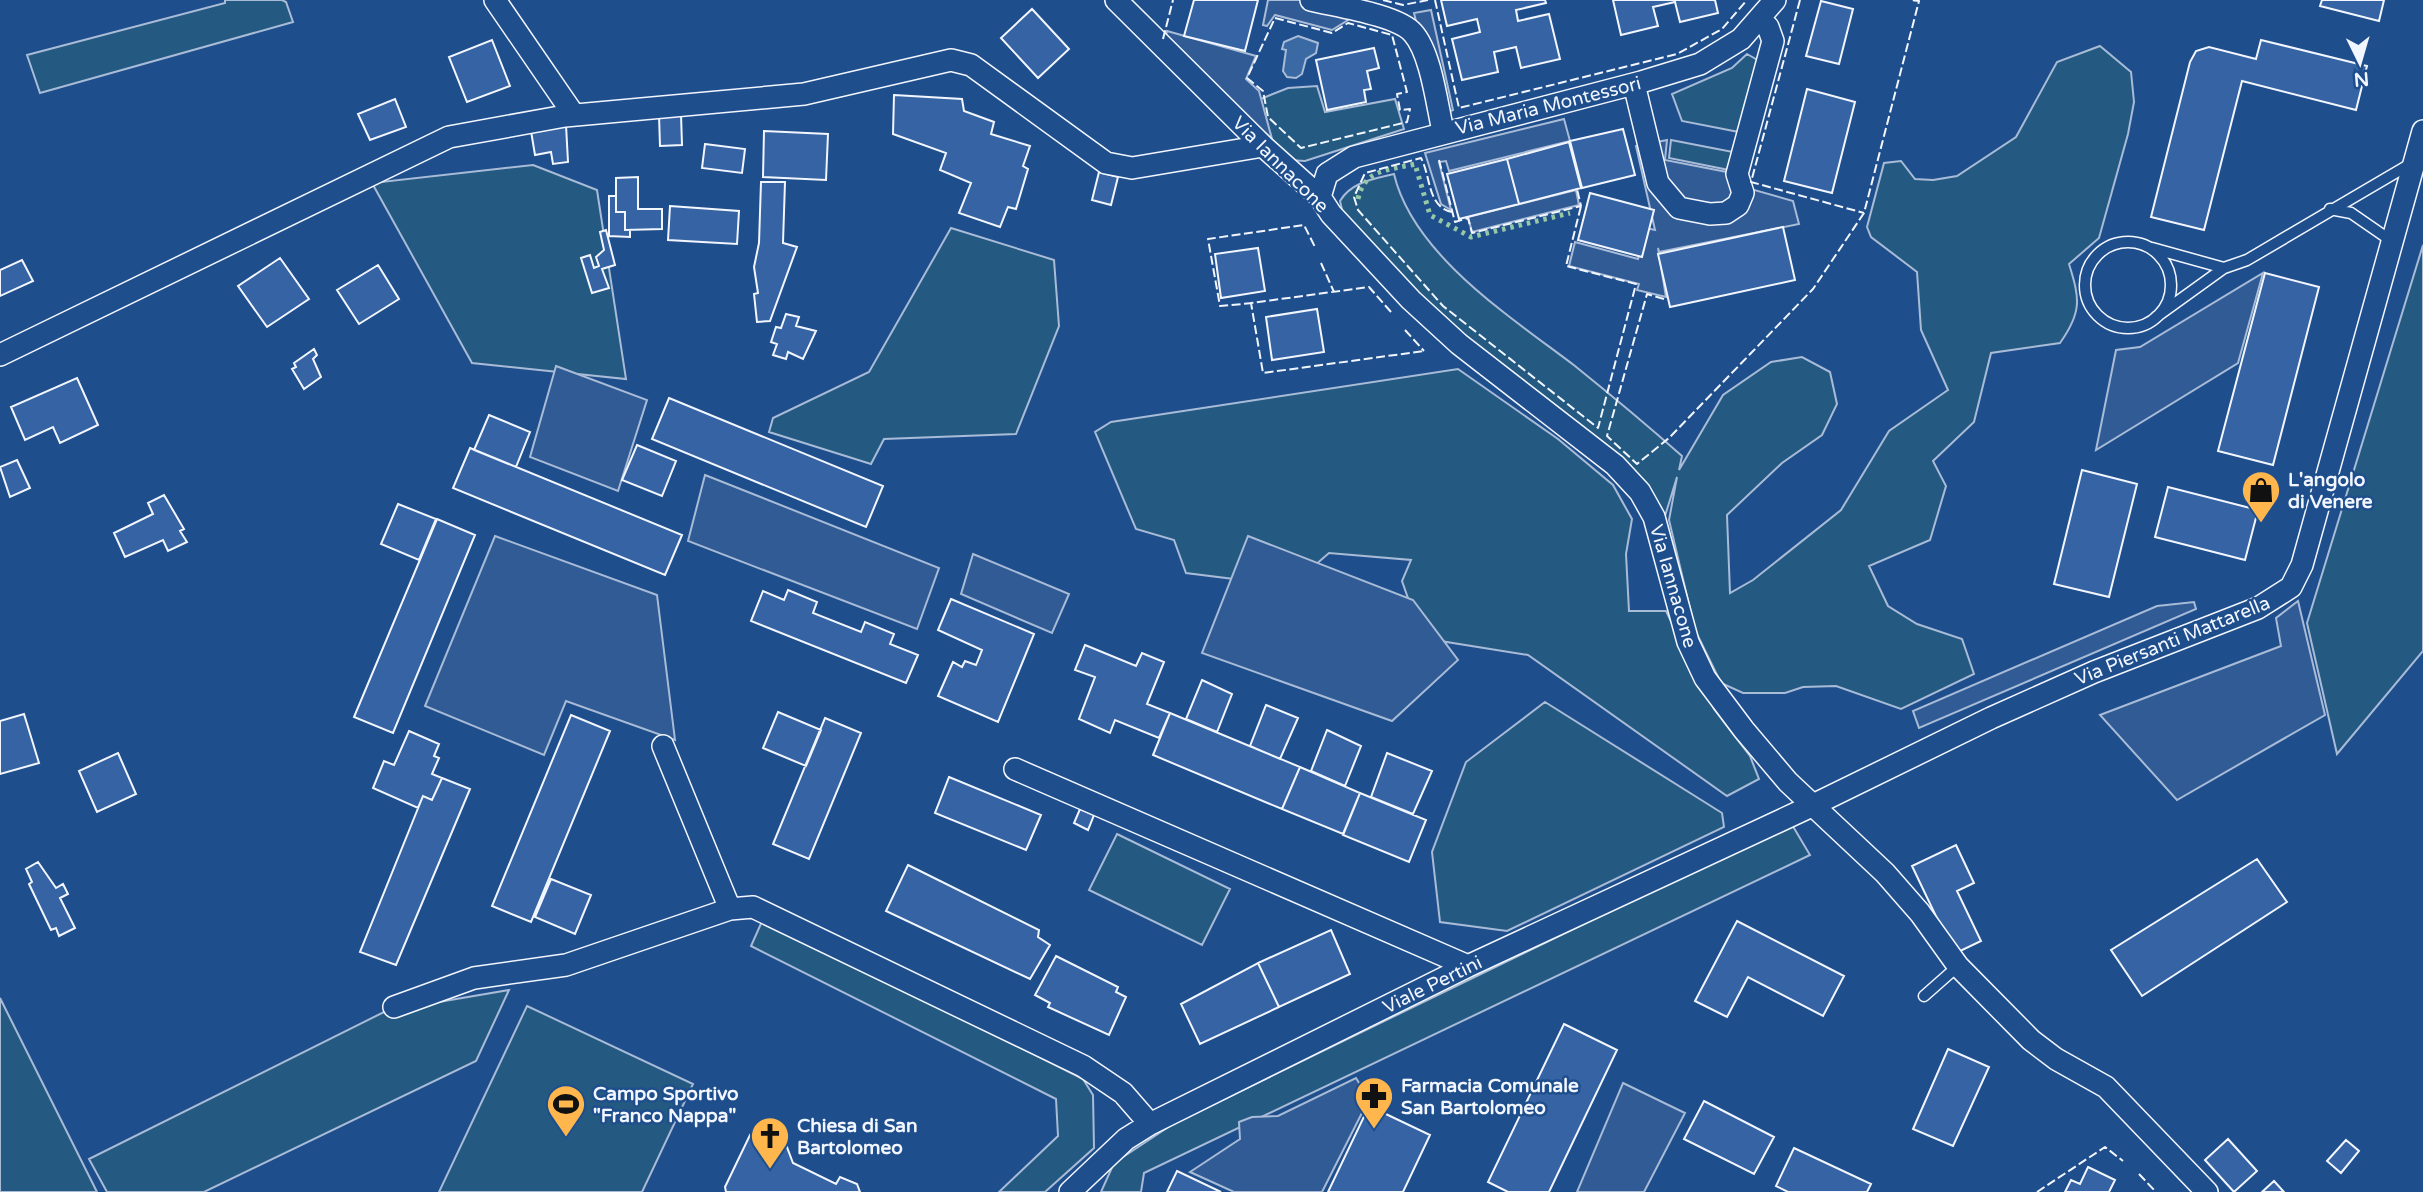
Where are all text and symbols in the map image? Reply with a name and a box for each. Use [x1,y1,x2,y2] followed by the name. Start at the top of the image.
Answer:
[2325,28,2395,98] north arrow
[2353,67,2370,91] text: N
[1453,72,1643,140] street label: Via Maria Montessori
[1228,112,1333,217] street label: Via Iannacone
[2240,469,2282,524] shop icon: L'angolo di Venere
[2288,469,2373,513] place label: L'angolo di Venere
[1645,522,1701,650] street label: Via Iannacone
[2072,592,2273,690] street label: Via Piersanti Mattarella
[1379,951,1486,1018] street label: Viale Pertini
[1353,1075,1395,1130] pharmacy icon: Farmacia Comunale San Bartolomeo
[1401,1075,1579,1119] place label: Farmacia Comunale San Bartolomeo
[545,1083,587,1138] sports icon: Campo Sportivo "Franco Nappa"
[593,1083,739,1128] place label: Campo Sportivo "Franco Nappa"
[749,1115,791,1170] church icon: Chiesa di San Bartolomeo
[797,1115,918,1159] place label: Chiesa di San Bartolomeo

